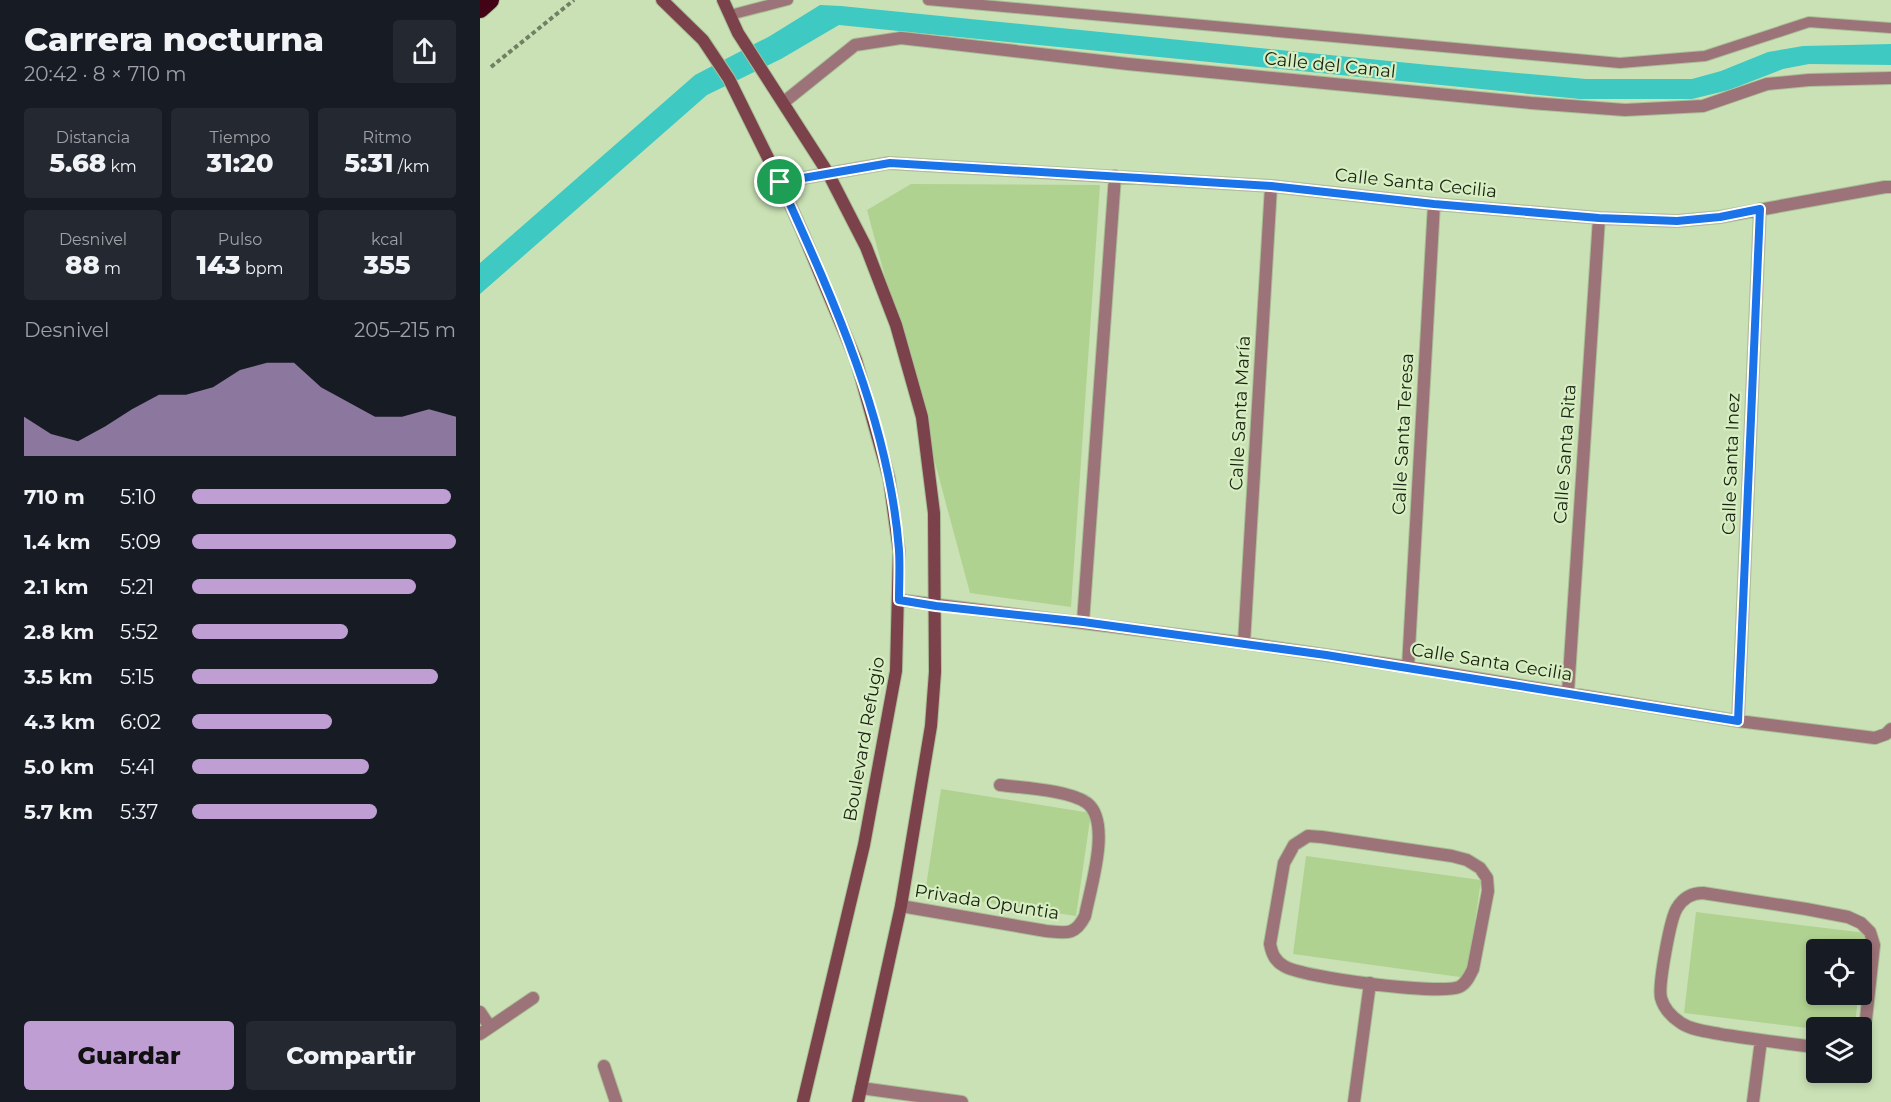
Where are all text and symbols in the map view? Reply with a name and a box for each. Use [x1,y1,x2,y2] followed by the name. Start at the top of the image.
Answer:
[24,19,324,59] text: Carrera nocturna
[393,20,456,83] button: share
[1263,47,1397,83] street label: Calle del Canal
[24,62,187,86] text: 20:42 · 8 × 710 m
[56,128,130,147] text: Distancia
[209,128,271,147] text: Tiempo
[362,128,412,147] text: Ritmo
[49,147,106,179] text: 5.68
[207,147,273,179] text: 31:20
[344,147,394,179] text: 5:31
[754,156,805,207] pin
[106,157,137,176] text: km
[394,157,430,176] text: /km
[1334,164,1498,202] street label: Calle Santa Cecilia
[763,165,796,198] icon: arrive
[59,230,127,249] text: Desnivel
[218,230,262,249] text: Pulso
[371,230,403,249] text: kcal
[65,249,100,281] text: 88
[196,249,241,281] text: 143
[364,249,410,281] text: 355
[100,259,121,278] text: m
[241,259,284,278] text: bpm
[24,318,109,342] text: Desnivel
[354,318,456,342] text: 205–215 m
[1225,335,1255,491] street label: Calle Santa María
[1388,352,1418,516] street label: Calle Santa Teresa
[1549,383,1581,525] street label: Calle Santa Rita
[1718,393,1744,535] street label: Calle Santa Inez
[24,485,85,509] text: 710 m
[120,485,156,509] text: 5:10
[24,530,91,554] text: 1.4 km
[120,530,161,554] text: 5:09
[24,575,88,599] text: 2.1 km
[120,575,154,599] text: 5:21
[24,620,94,644] text: 2.8 km
[120,620,158,644] text: 5:52
[1410,638,1574,686] street label: Calle Santa Cecilia
[839,655,889,823] street label: Boulevard Refugio
[24,665,93,689] text: 3.5 km
[120,665,154,689] text: 5:15
[24,710,95,734] text: 4.3 km
[120,710,161,734] text: 6:02
[24,755,94,779] text: 5.0 km
[120,755,156,779] text: 5:41
[24,800,93,824] text: 5.7 km
[120,800,158,824] text: 5:37
[913,880,1061,924] street label: Privada Opuntia
[1806,939,1872,1083] map controls
[1806,939,1872,1005] button: locate
[1806,1017,1872,1083] button: layers
[24,1021,234,1090] button: Guardar
[246,1021,456,1090] button: Compartir

